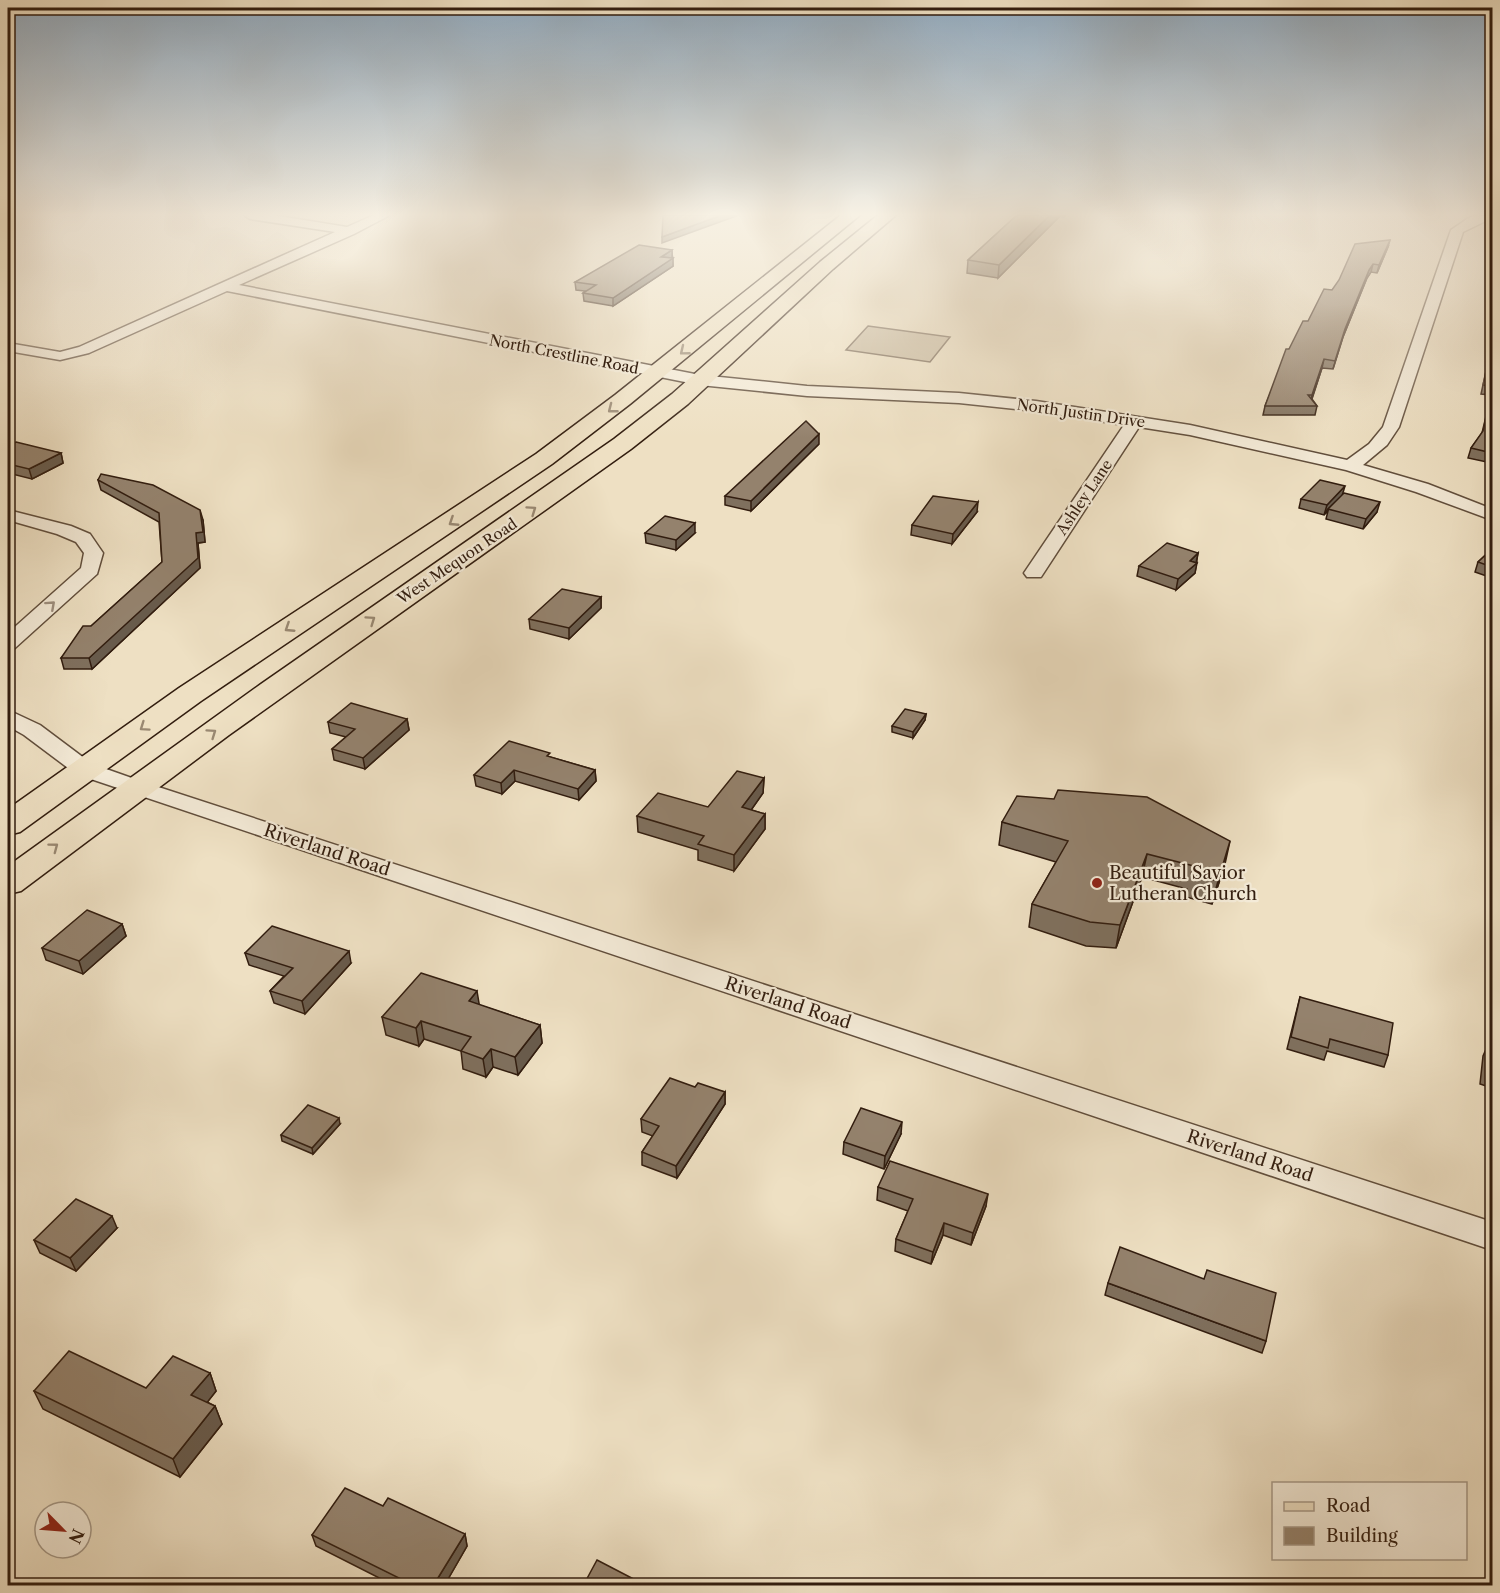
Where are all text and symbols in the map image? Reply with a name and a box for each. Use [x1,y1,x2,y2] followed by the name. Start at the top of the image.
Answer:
[488,330,640,378] street label: North Crestline Road
[680,344,691,355] one-way arrow
[1016,395,1146,431] street label: North Justin Drive
[607,401,618,412] one-way arrow
[1051,456,1116,539] street label: Ashley Lane
[525,506,536,517] one-way arrow
[393,514,521,609] street label: West Mequon Road
[449,515,460,526] one-way arrow
[44,601,55,612] one-way arrow
[365,616,376,627] one-way arrow
[285,621,296,632] one-way arrow
[140,720,151,731] one-way arrow
[205,729,216,740] one-way arrow
[261,819,393,881] street label: Riverland Road
[48,844,59,855] one-way arrow
[1109,862,1257,905] place label: Beautiful Savior Lutheran Church
[1090,876,1104,890] marker: Beautiful Savior Lutheran Church
[722,972,854,1034] street label: Riverland Road
[1184,1125,1316,1187] street label: Riverland Road
[1272,1482,1467,1560] legend
[1326,1495,1371,1517] text: Road
[33,1500,93,1560] north arrow
[1326,1525,1398,1547] text: Building
[65,1526,89,1547] text: N

